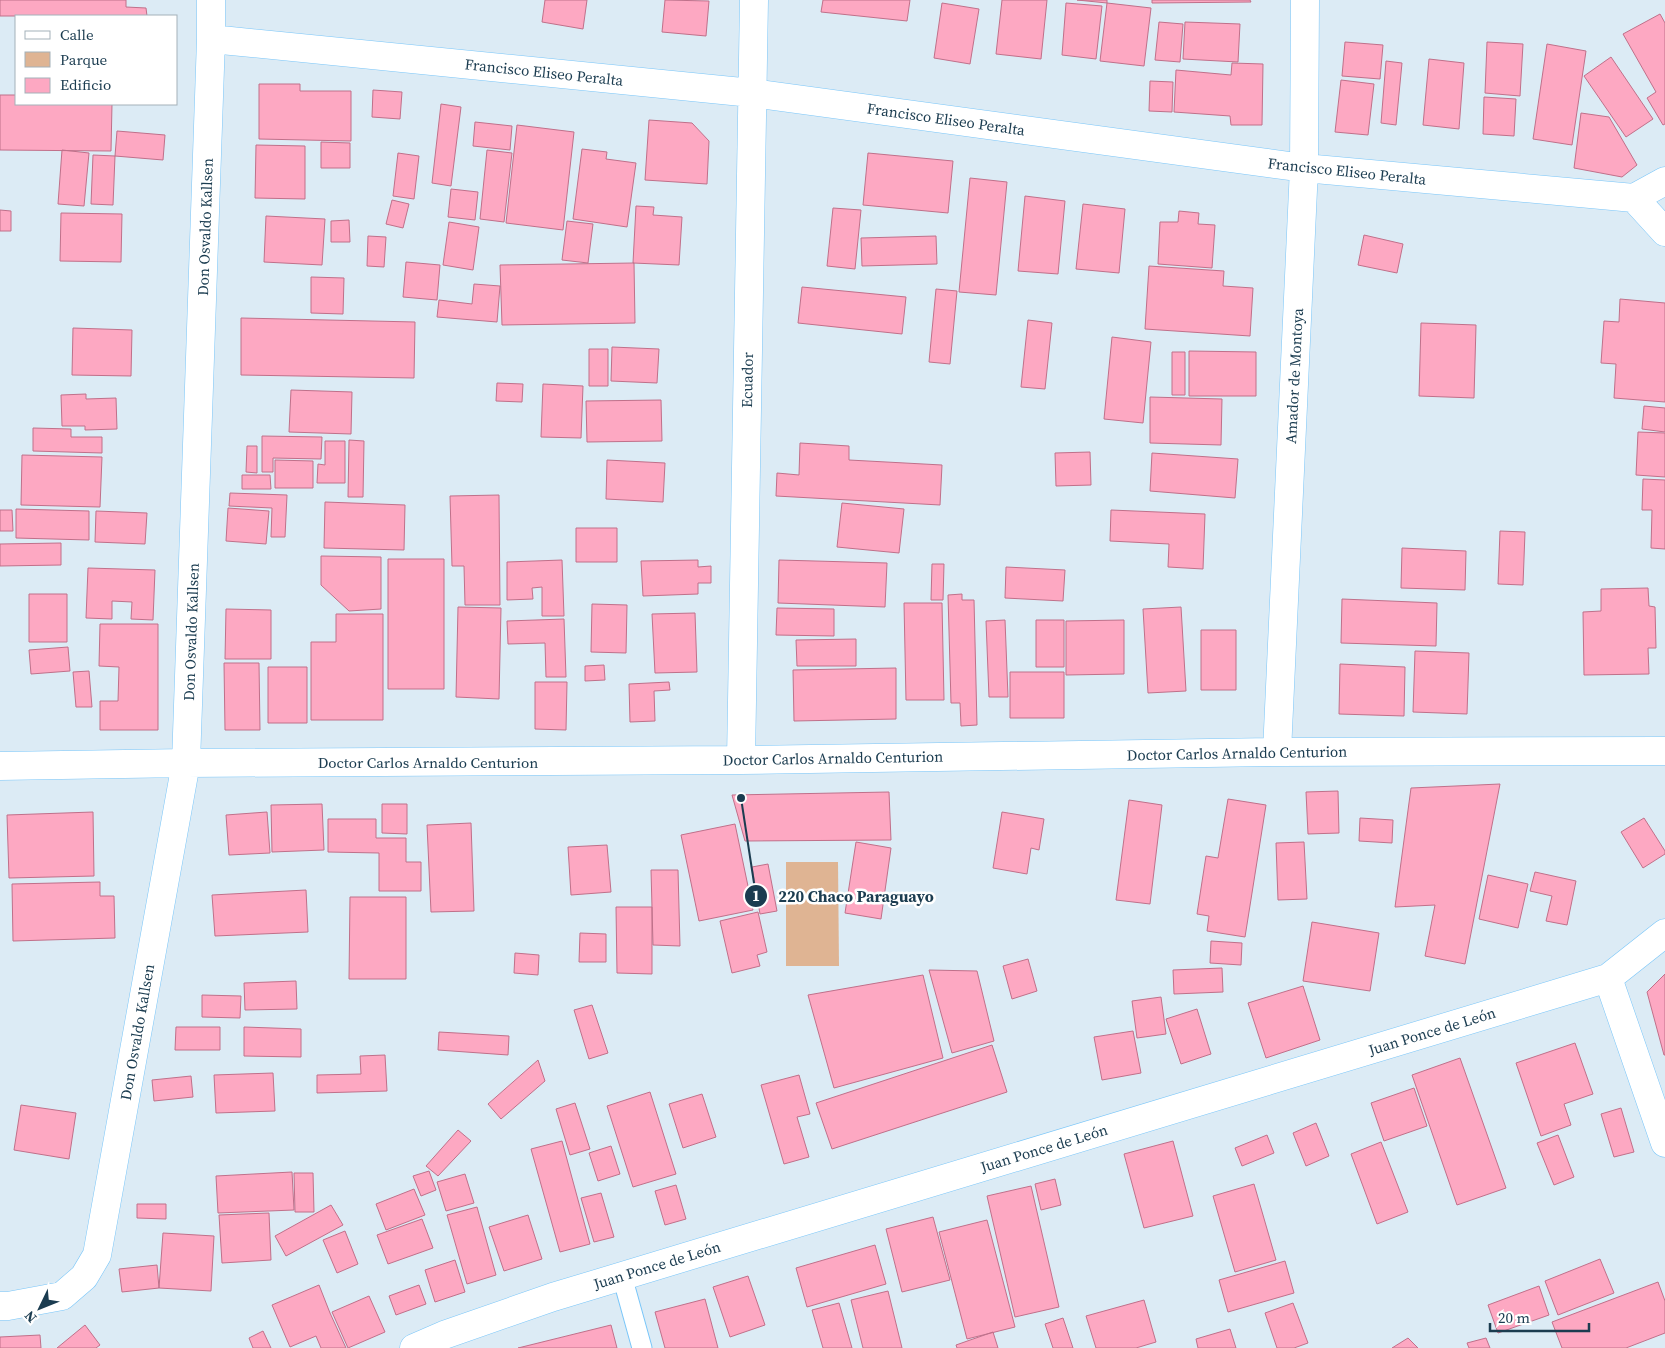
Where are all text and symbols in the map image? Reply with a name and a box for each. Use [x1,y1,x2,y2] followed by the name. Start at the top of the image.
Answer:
[15,15,178,105] legend
[60,24,94,45] text: Calle
[60,49,108,70] text: Parque
[464,53,625,91] street label: Francisco Eliseo Peralta
[60,74,111,95] text: Edificio
[866,98,1027,141] street label: Francisco Eliseo Peralta
[1267,152,1428,190] street label: Francisco Eliseo Peralta
[192,158,218,296] street label: Don Osvaldo Kallsen
[1280,307,1308,444] street label: Amador de Montoya
[736,351,758,408] street label: Ecuador
[178,563,204,701] street label: Don Osvaldo Kallsen
[1126,741,1348,765] street label: Doctor Carlos Arnaldo Centurion
[722,746,944,770] street label: Doctor Carlos Arnaldo Centurion
[318,752,538,773] street label: Doctor Carlos Arnaldo Centurion
[743,881,944,912] callout: 220 Chaco Paraguayo
[752,885,760,906] text: 1
[778,885,934,907] text: 220 Chaco Paraguayo
[115,962,159,1102] street label: Don Osvaldo Kallsen
[1365,1002,1498,1061] street label: Juan Ponce de León
[977,1119,1110,1178] street label: Juan Ponce de León
[590,1236,723,1295] street label: Juan Ponce de León
[15,1283,65,1333] north arrow
[1490,1300,1589,1332] scale bar
[20,1306,41,1327] text: N
[1498,1307,1530,1328] text: 20 m

